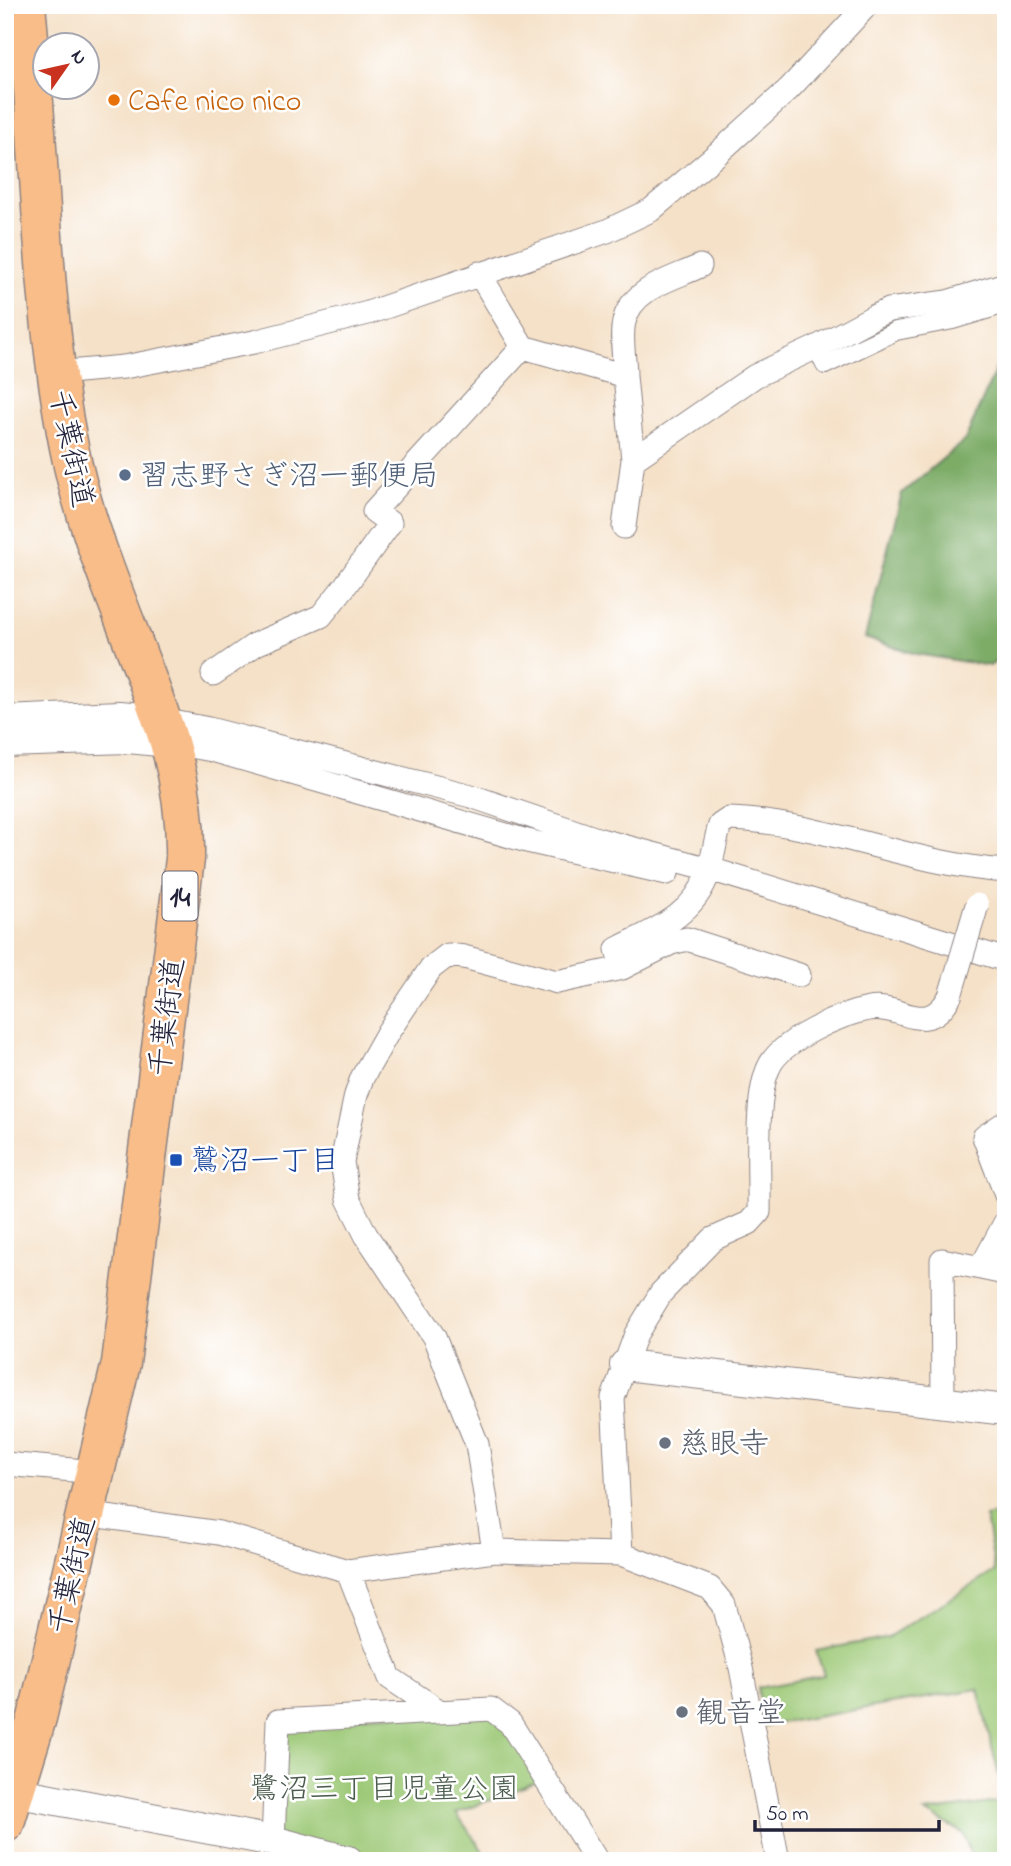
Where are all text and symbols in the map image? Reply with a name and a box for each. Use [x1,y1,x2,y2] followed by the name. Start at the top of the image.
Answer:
[32,32,102,102] north arrow
[63,45,93,71] text: N
[128,81,301,125] place label: Cafe nico nico
[106,92,122,108] marker: Cafe nico nico
[35,385,103,512] street label: 千葉街道
[139,456,439,500] place label: 習志野さぎ沼一郵便局
[117,467,133,483] marker: 習志野さぎ沼一郵便局
[162,872,198,920] road number: 14
[140,955,198,1080] street label: 千葉街道
[190,1141,340,1185] place label: 鷲沼一丁目
[168,1152,184,1168] marker: 鷲沼一丁目
[679,1424,769,1468] place label: 慈眼寺
[657,1435,673,1451] marker: 慈眼寺
[39,1512,109,1639] street label: 千葉街道
[696,1693,786,1737] place label: 観音堂
[674,1704,690,1720] marker: 観音堂
[249,1769,519,1813] park label: 鷺沼三丁目児童公園
[755,1789,939,1833] scale bar
[766,1800,809,1830] text: 50 m

